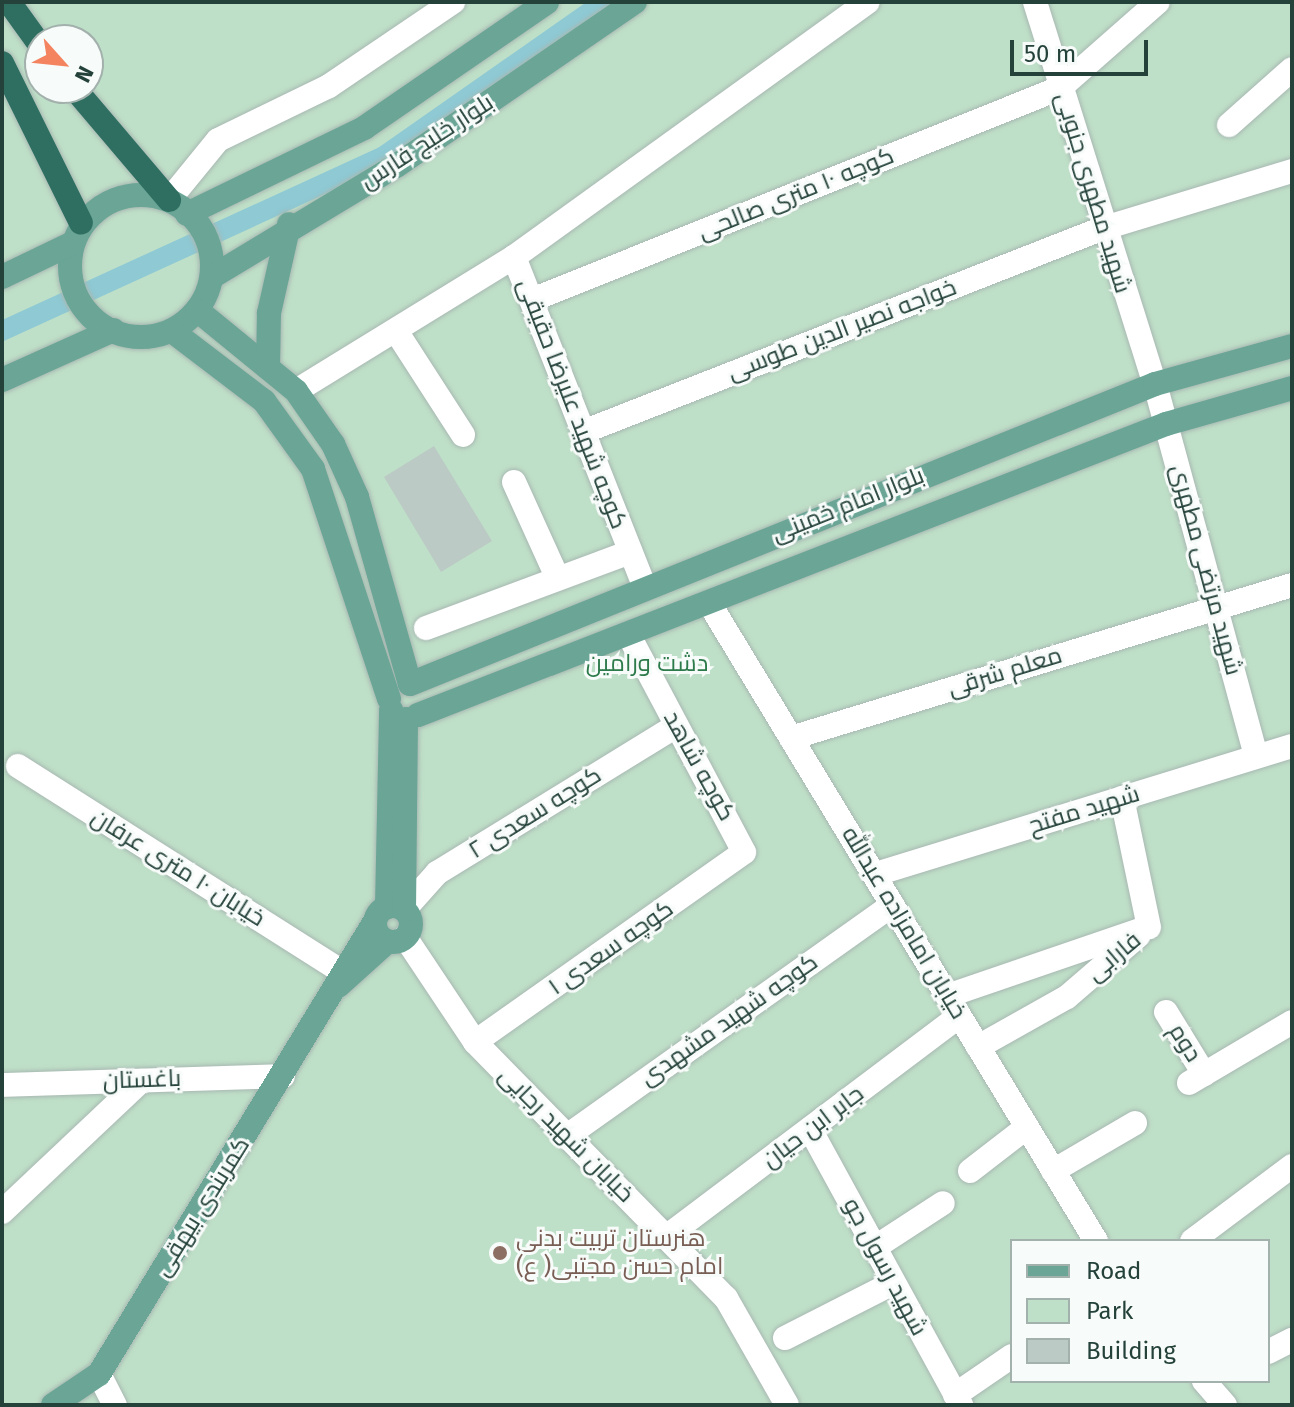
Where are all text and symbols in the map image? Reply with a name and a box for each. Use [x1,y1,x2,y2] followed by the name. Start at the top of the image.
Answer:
[24,24,104,104] north arrow
[1014,24,1152,74] scale bar
[1024,40,1076,68] text: 50 m
[69,62,99,87] text: N
[355,88,499,196] street label: بلوار خلیج فارس
[1049,89,1137,297] street label: شهید مطهری جنوبی
[694,142,898,246] street label: کوچه ۱۰ متری صالحی
[723,273,961,387] street label: خواجه نصیر الدین طوسی
[511,275,633,533] street label: کوچه شهید علیرضا حقیقی
[768,461,928,549] street label: بلوار امام خمینی
[1164,462,1248,678] street label: شهید مرتضی مطهری
[944,641,1066,703] street label: معلم شرقی
[586,650,708,678] park label: دشت ورامین
[657,706,741,826] street label: کوچه شاهد
[463,761,607,865] street label: کوچه سعدی ۲
[1025,779,1143,841] street label: شهید مفتح
[86,803,270,933] street label: خیابان ۱۰ متری عرفان
[835,822,973,1024] street label: خیابان امامزاده عبدالله
[543,894,679,1002] street label: کوچه سعدی ۱
[1081,926,1147,988] street label: فارابی
[634,948,824,1092] street label: کوچه شهید مشهدی
[1162,1019,1208,1067] street label: دوم
[492,1061,640,1209] street label: خیابان شهید رجایی
[102,1064,182,1096] street label: باغستان
[756,1079,870,1175] street label: جابر ابن حیان
[148,1132,256,1282] street label: کمربندی بیهقی
[837,1193,933,1341] street label: شهید رسول جو
[516,1225,723,1281] place label: هنرستان تربیت بدنی امام حسن مجتبی( ع)
[1010,1239,1270,1383] legend
[491,1244,509,1262] marker: هنرستان تربیت بدنی امام حسن مجتبی( ع)
[1086,1257,1141,1285] text: Road
[1086,1297,1133,1325] text: Park
[1086,1337,1176,1365] text: Building

